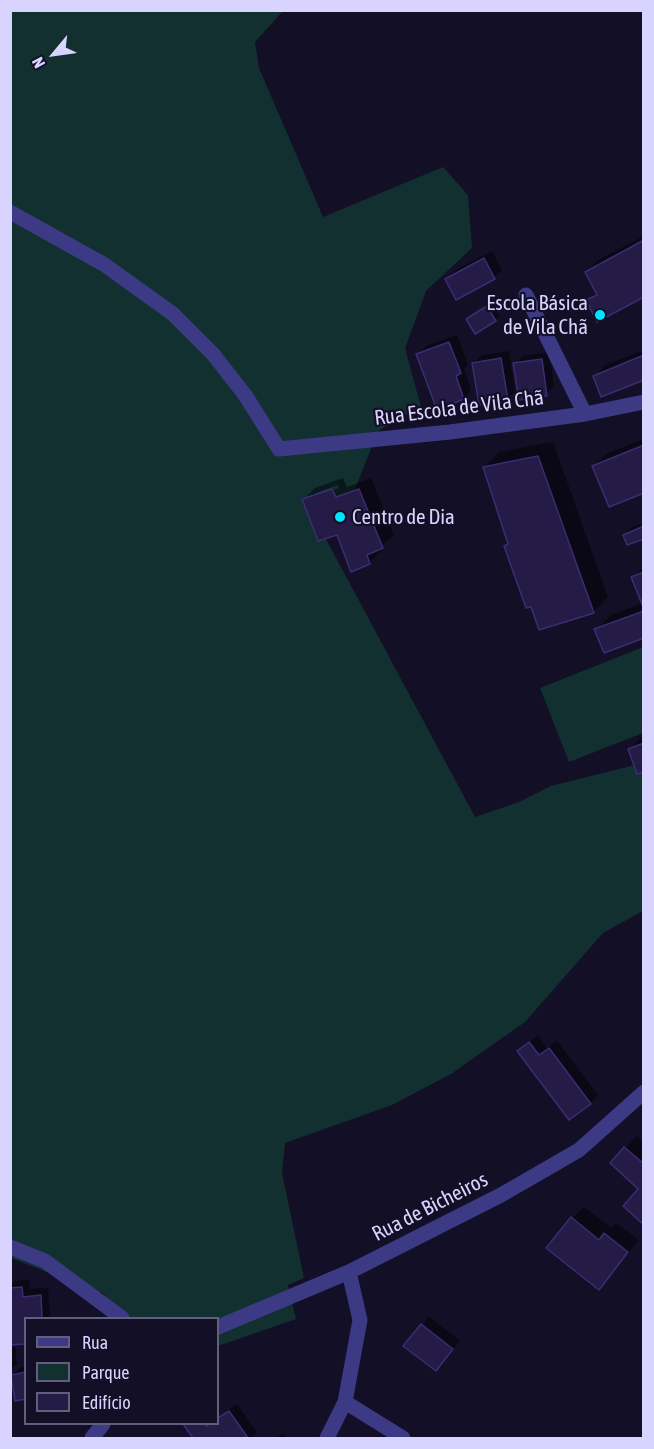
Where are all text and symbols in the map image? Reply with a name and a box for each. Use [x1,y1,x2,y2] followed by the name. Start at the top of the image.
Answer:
[24,24,84,84] north arrow
[28,54,48,71] text: N
[486,290,588,340] place label: Escola Básica de Vila Chã
[593,308,607,322] marker: Escola Básica de Vila Chã
[373,385,545,431] street label: Rua Escola de Vila Chã
[352,504,455,530] place label: Centro de Dia
[333,510,347,524] marker: Centro de Dia
[368,1167,492,1247] street label: Rua de Bicheiros
[24,1317,219,1425] legend
[82,1332,108,1353] text: Rua
[82,1362,130,1383] text: Parque
[82,1392,131,1413] text: Edifício

